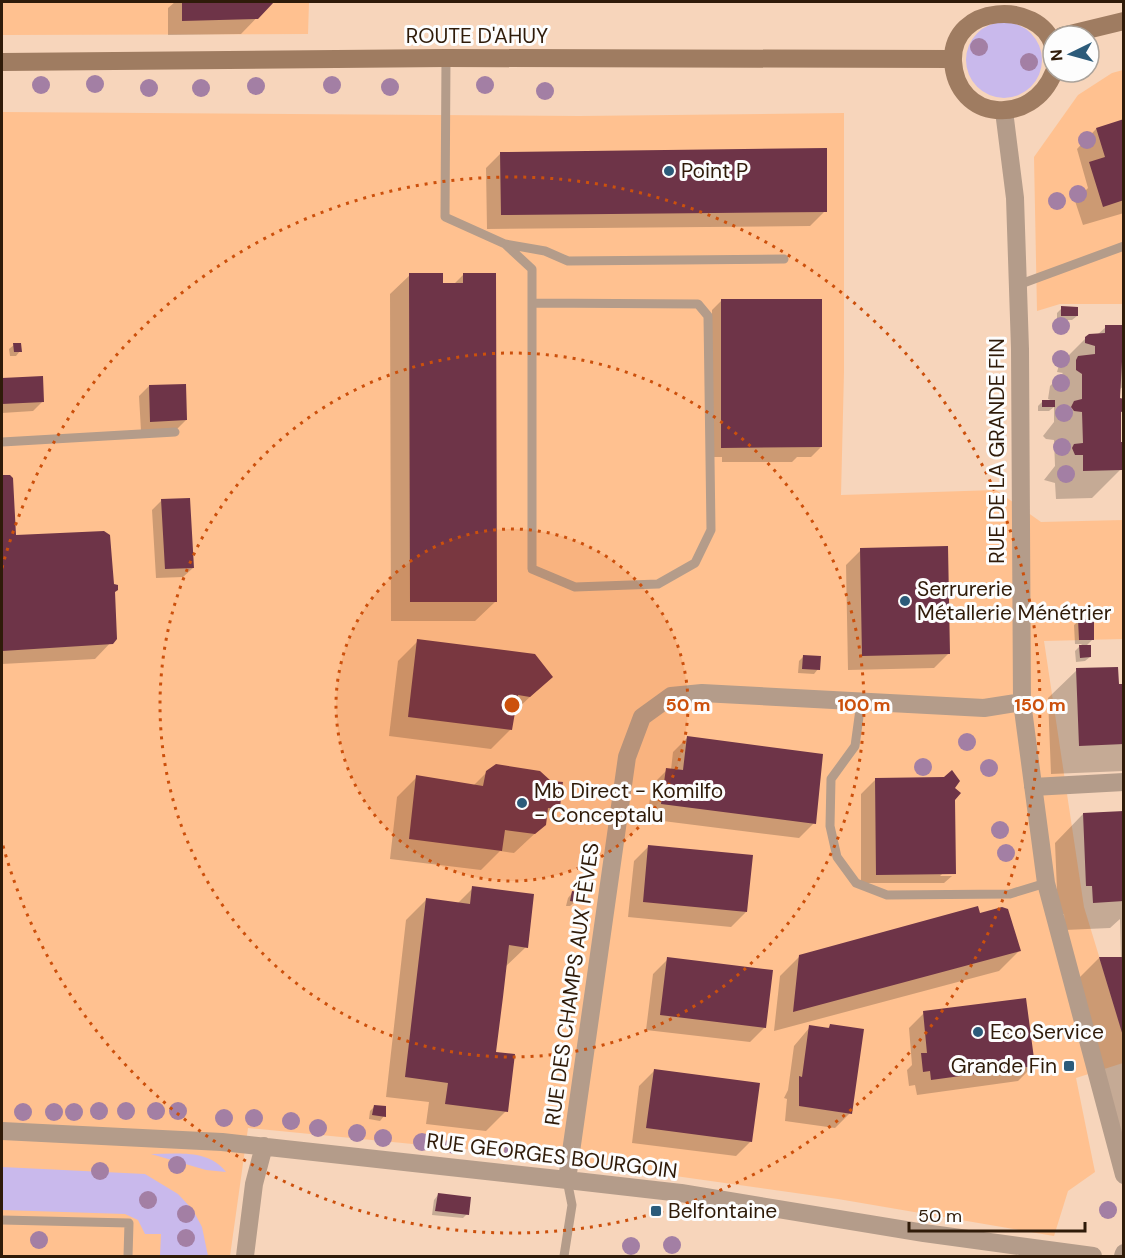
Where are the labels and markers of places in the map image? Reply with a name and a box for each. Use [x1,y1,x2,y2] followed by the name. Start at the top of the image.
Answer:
[681,157,748,185] place label: Point P
[662,164,676,178] marker: Point P
[917,575,1112,627] place label: Serrurerie Métallerie Ménétrier
[898,594,912,608] marker: Serrurerie Métallerie Ménétrier
[502,695,522,715] centre of rings
[534,777,723,829] place label: Mb Direct - Komilfo - Conceptalu
[515,796,529,810] marker: Mb Direct - Komilfo - Conceptalu
[990,1018,1104,1046] place label: Eco Service
[971,1025,985,1039] marker: Eco Service
[951,1052,1057,1080] place label: Grande Fin
[1062,1059,1076,1073] marker: Grande Fin
[668,1197,777,1225] place label: Belfontaine
[649,1204,663,1218] marker: Belfontaine

